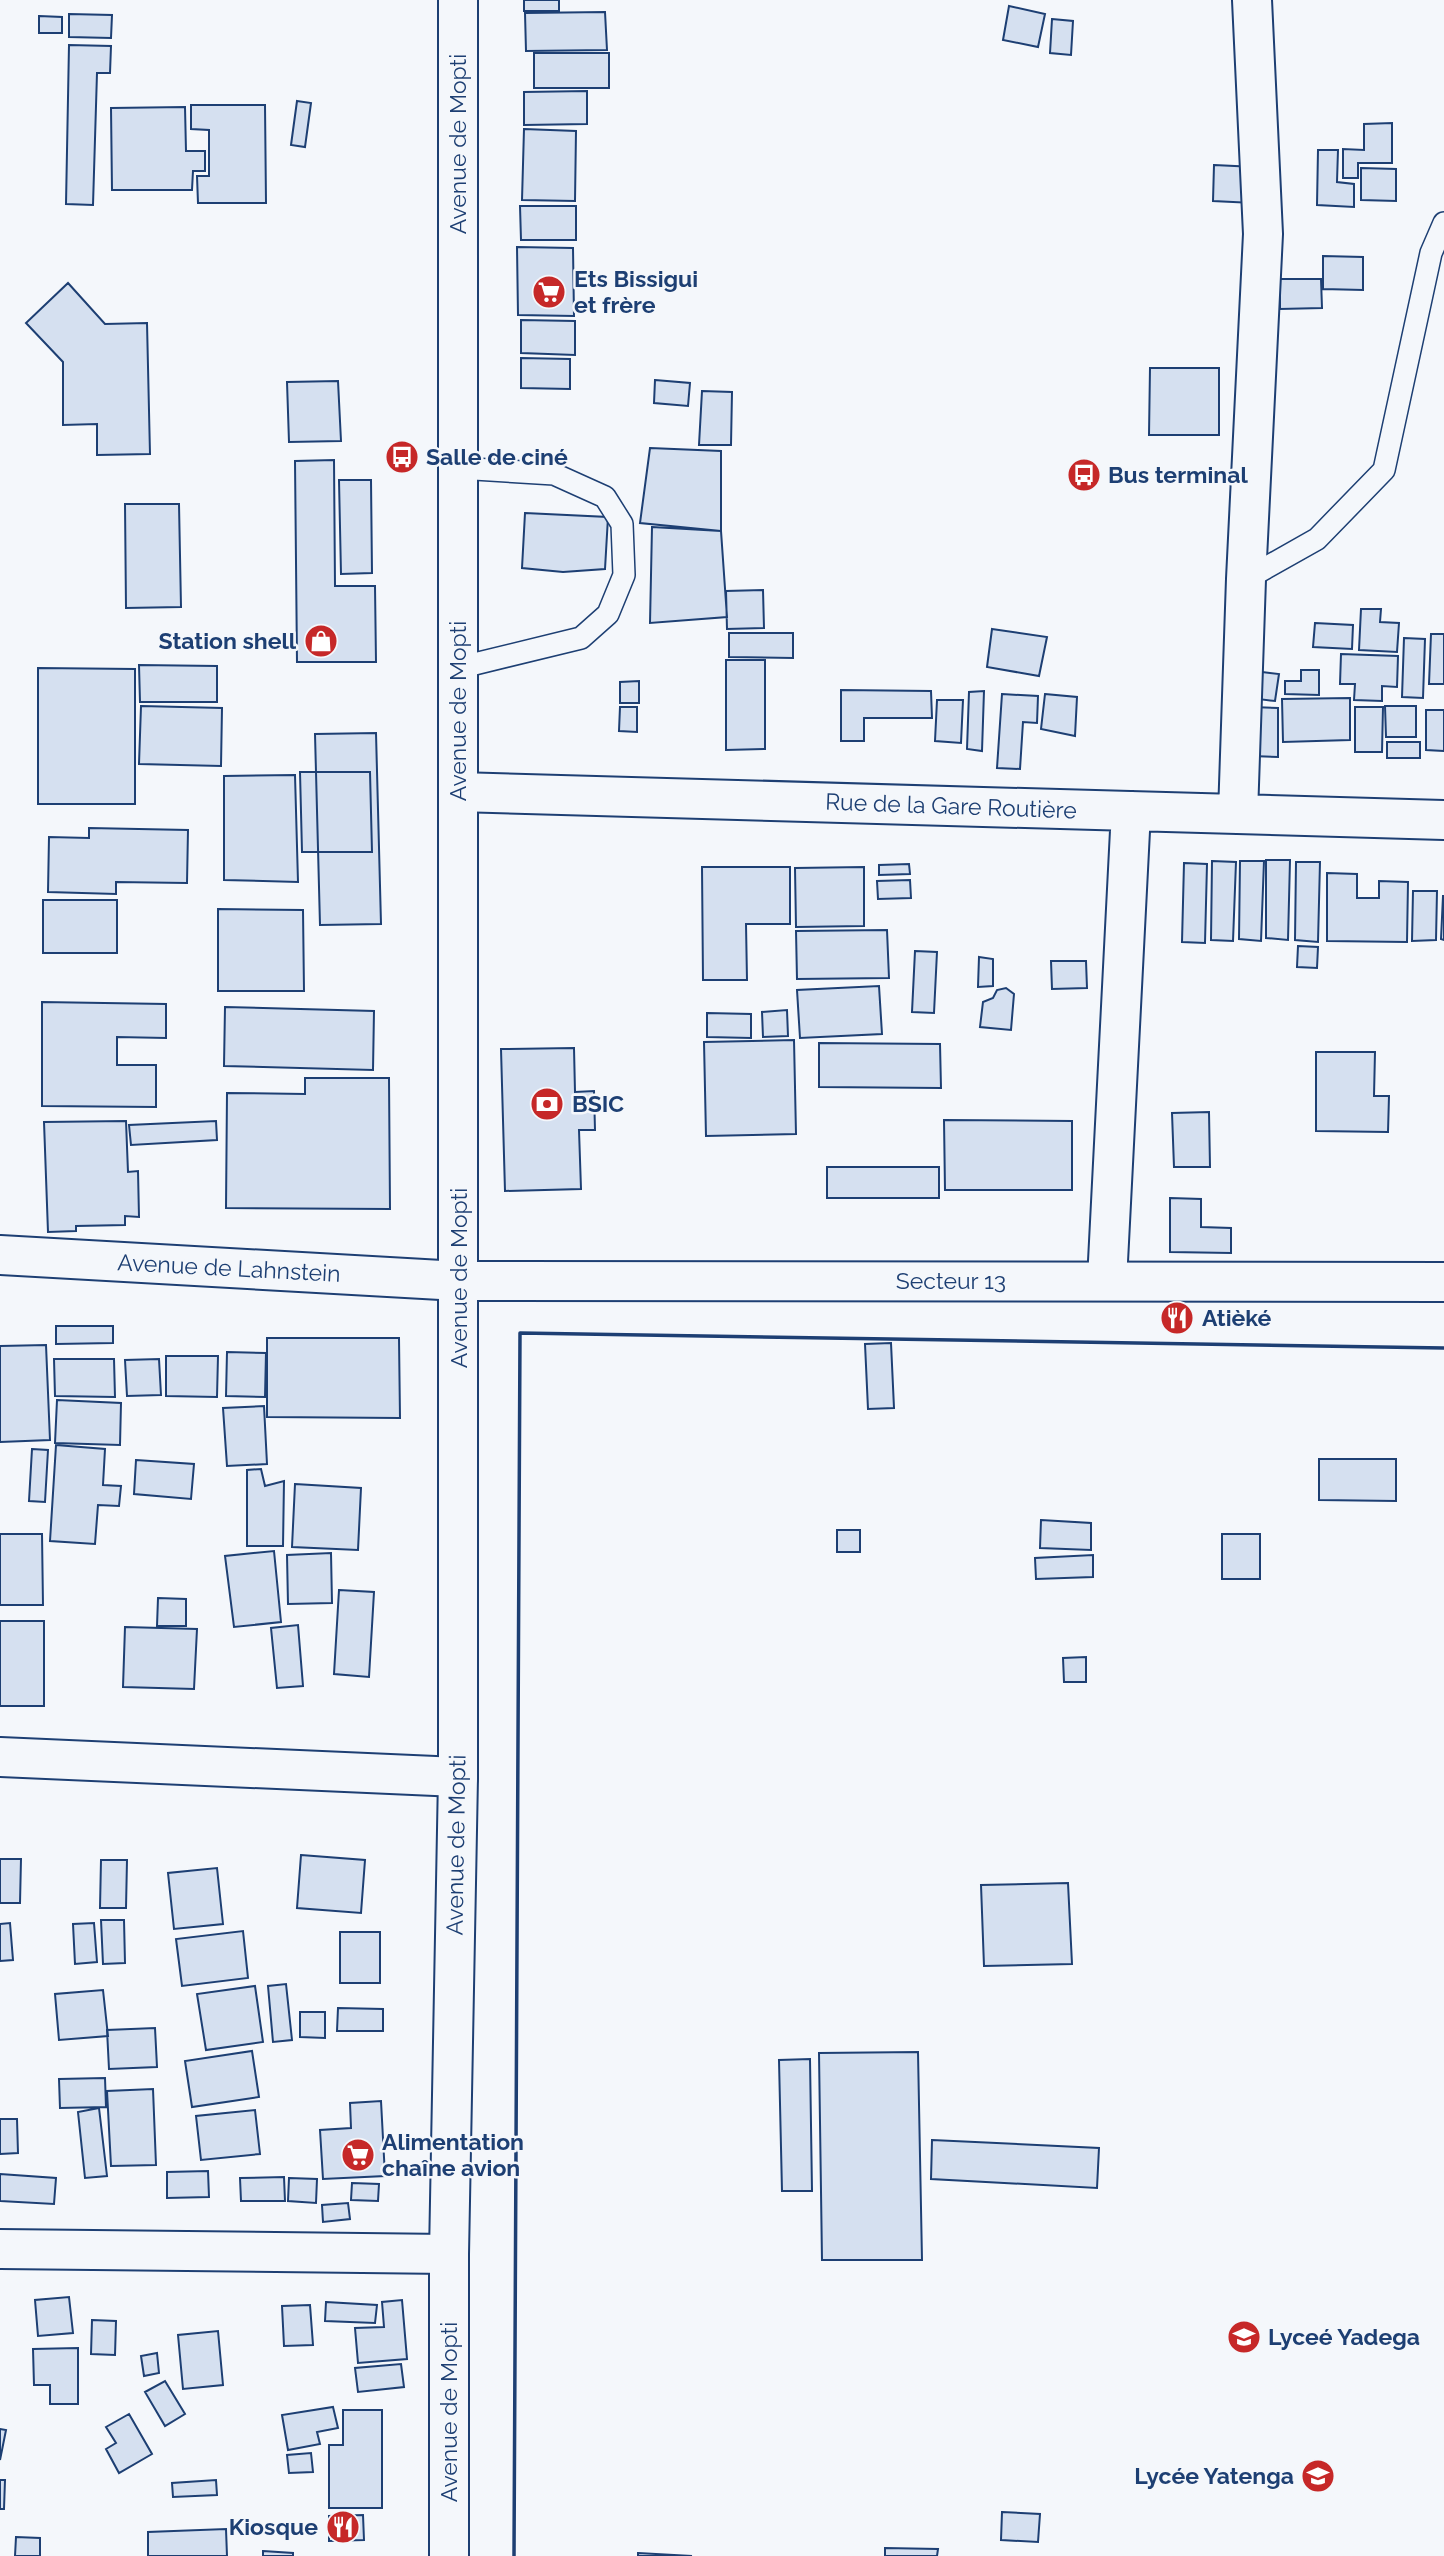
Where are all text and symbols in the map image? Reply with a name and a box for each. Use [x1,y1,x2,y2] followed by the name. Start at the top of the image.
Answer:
[444,54,471,234] street label: Avenue de Mopti
[574,265,698,318] place label: Ets Bissigui et frère
[530,273,568,311] supermarket icon: Ets Bissigui et frère
[383,438,421,476] bus stop icon: Salle de ciné
[426,443,568,470] place label: Salle de ciné
[1065,456,1103,494] bus stop icon: Bus terminal
[1108,461,1248,488] place label: Bus terminal
[444,621,471,801] street label: Avenue de Mopti
[302,622,340,660] shop icon: Station shell
[159,627,297,654] place label: Station shell
[825,788,1077,823] street label: Rue de la Gare Routière
[528,1085,566,1123] bank icon: BSIC
[572,1090,624,1117] place label: BSIC
[445,1188,472,1368] street label: Avenue de Mopti
[117,1248,341,1287] street label: Avenue de Lahnstein
[896,1267,1006,1294] street label: Secteur 13
[1158,1299,1196,1337] restaurant icon: Atièké
[1202,1304,1272,1331] place label: Atièké
[440,1754,471,1936] street label: Avenue de Mopti
[382,2128,524,2181] place label: Alimentation chaîne avion
[339,2136,377,2174] supermarket icon: Alimentation chaîne avion
[1225,2318,1263,2356] school or university icon: Lyceé Yadega
[435,2322,462,2502] street label: Avenue de Mopti
[1268,2323,1420,2350] place label: Lyceé Yadega
[1299,2457,1337,2495] school or university icon: Lycée Yatenga
[1134,2462,1294,2489] place label: Lycée Yatenga
[324,2508,362,2546] restaurant icon: Kiosque
[229,2513,318,2540] place label: Kiosque

